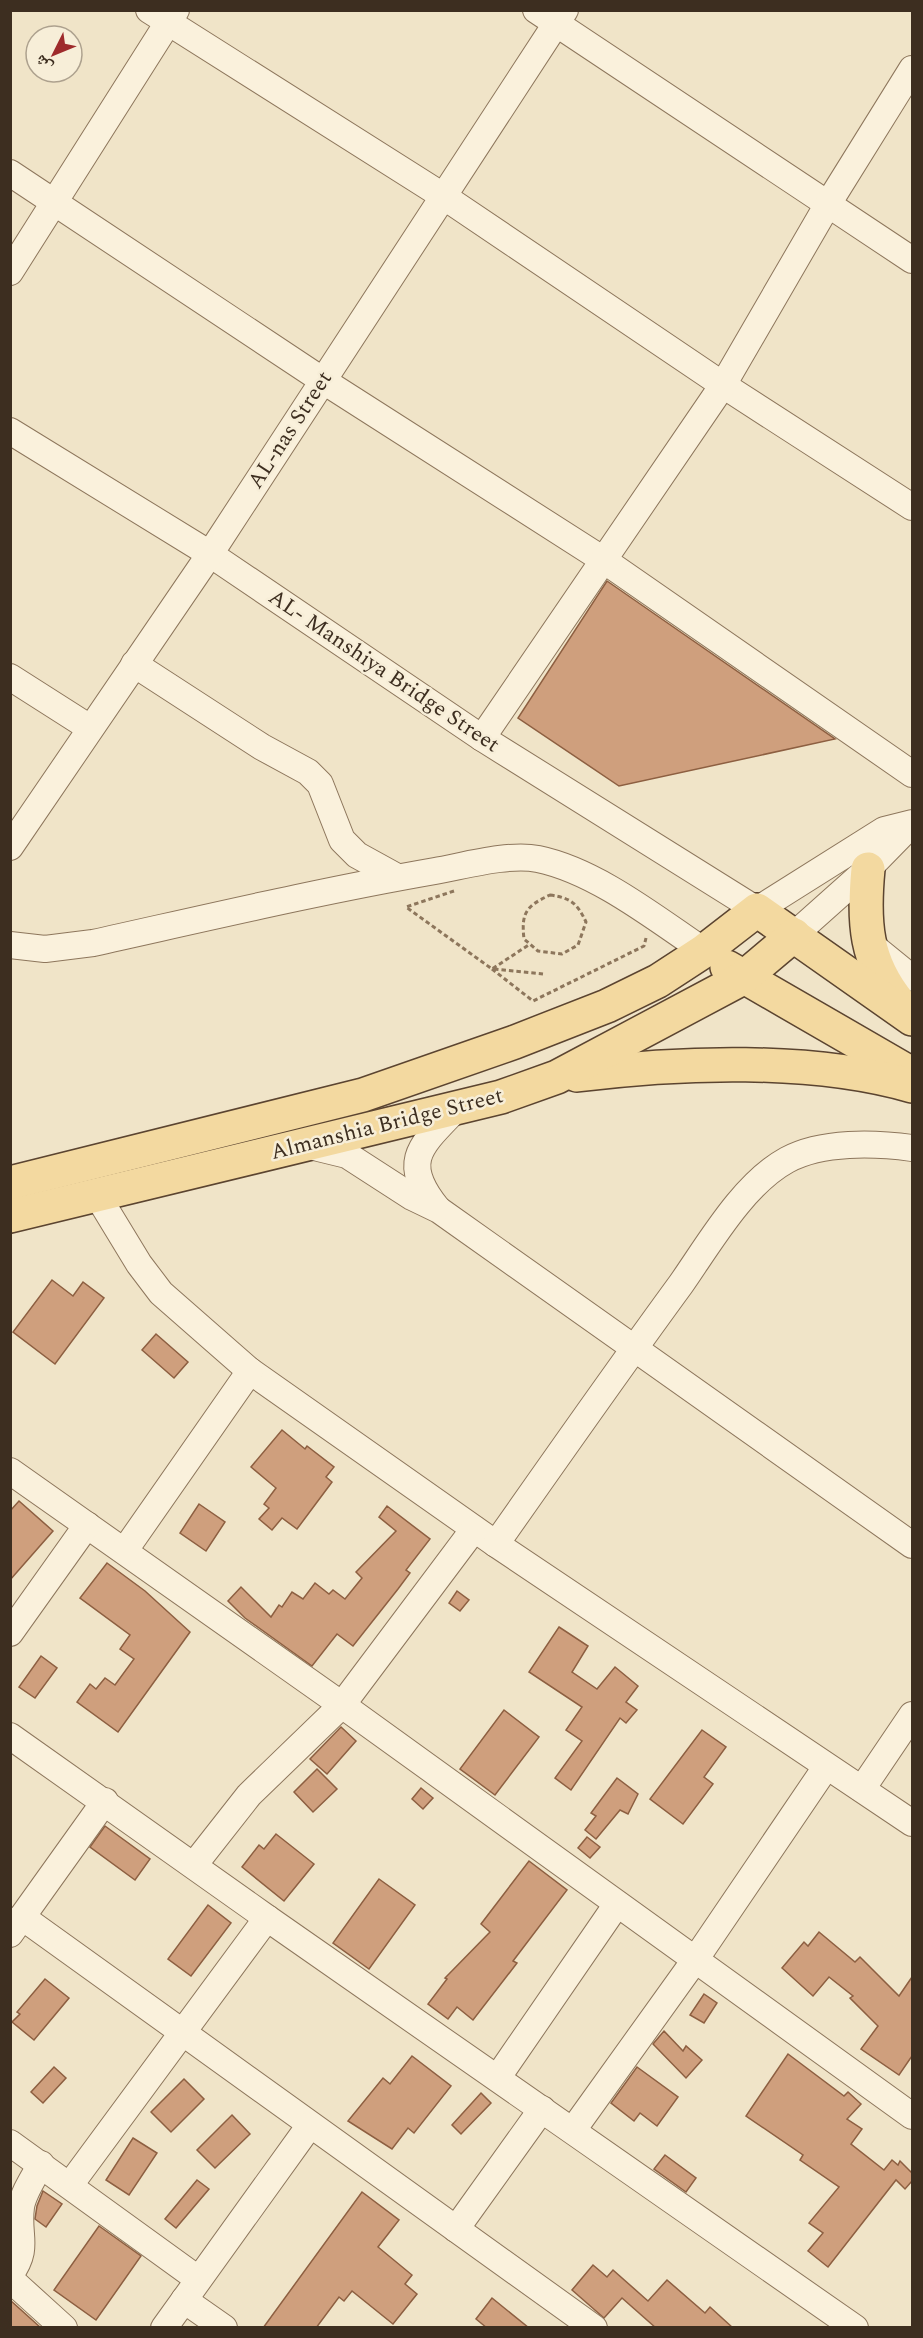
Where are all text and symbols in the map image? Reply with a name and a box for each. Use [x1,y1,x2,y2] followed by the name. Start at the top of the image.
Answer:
[24,24,84,84] north arrow
[29,49,58,78] text: ش
[239,364,341,496] street label: AL-nas Street
[262,581,506,761] street label: AL- Manshiya Bridge Street
[267,1079,507,1169] street label: Almanshia Bridge Street

